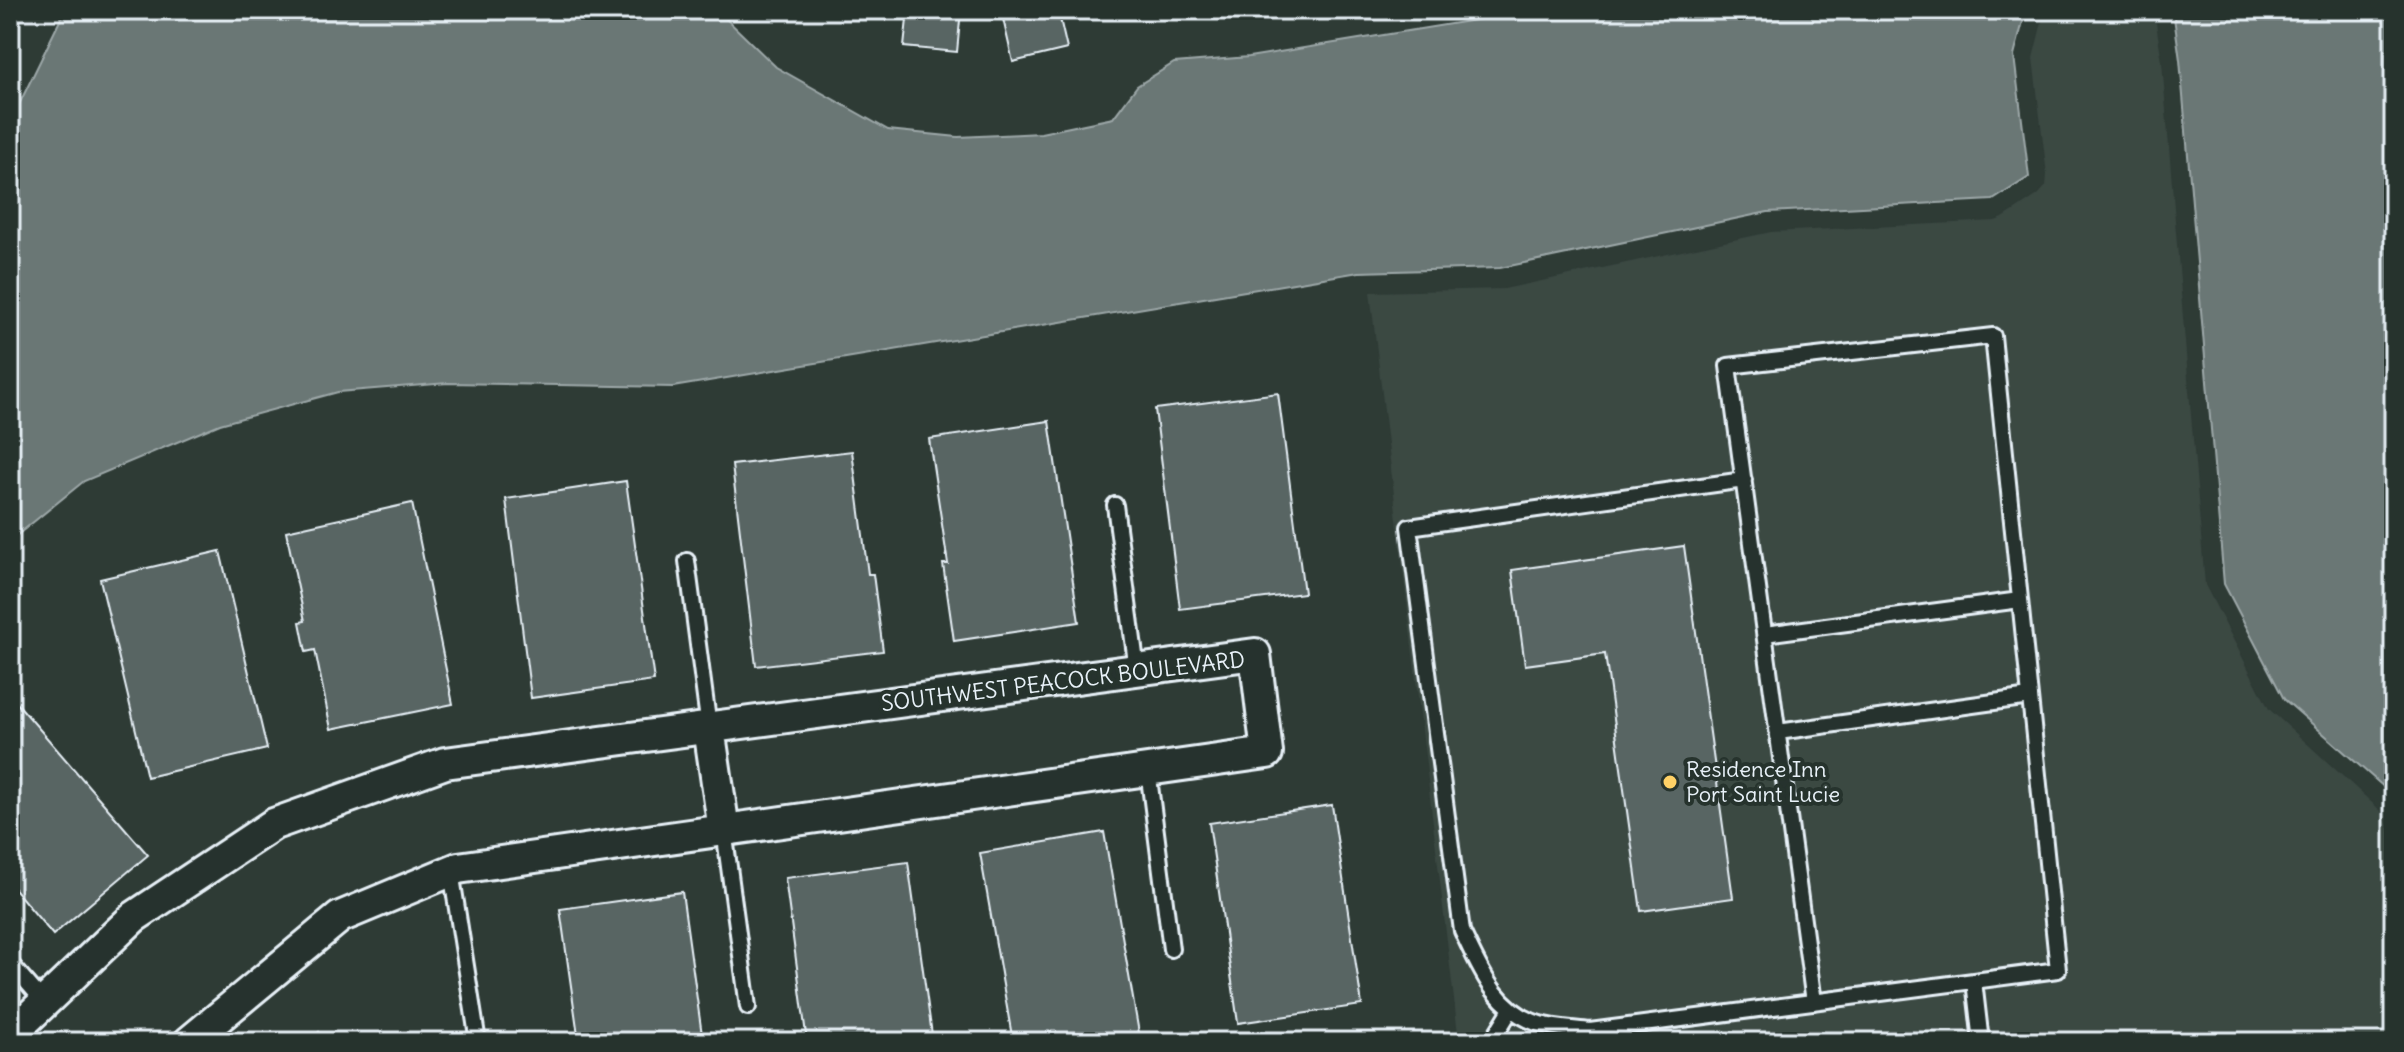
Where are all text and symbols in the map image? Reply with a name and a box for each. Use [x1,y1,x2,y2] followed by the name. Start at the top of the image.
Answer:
[880,645,1246,717] street label: SOUTHWEST PEACOCK BOULEVARD
[1686,755,1840,808] place label: Residence Inn Port Saint Lucie
[1661,773,1679,791] marker: Residence Inn Port Saint Lucie

